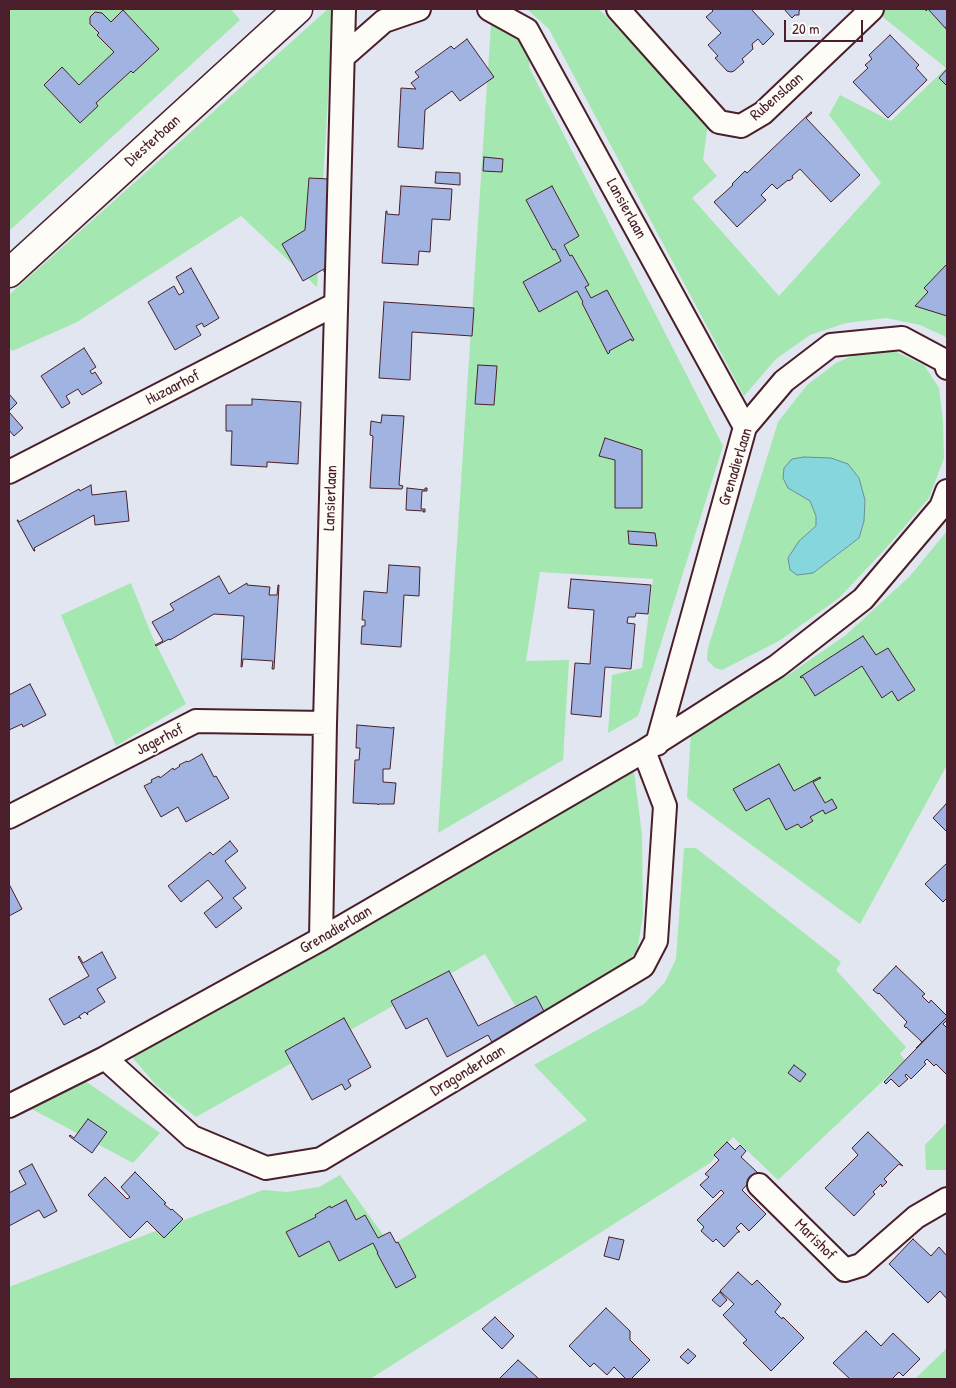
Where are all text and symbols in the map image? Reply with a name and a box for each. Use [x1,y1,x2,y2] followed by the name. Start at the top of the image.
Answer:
[786,10,865,42] scale bar
[792,18,819,39] text: 20 m
[747,69,807,125] street label: Rubenslaan
[121,111,185,171] street label: Diesterbaan
[602,176,650,242] street label: Lansierlaan
[143,366,203,410] street label: Huzaarhof
[715,426,757,508] street label: Grenadierlaan
[320,465,342,531] street label: Lansierlaan
[133,720,187,760] street label: Jagerhof
[297,902,375,958] street label: Grenadierlaan
[427,1041,509,1101] street label: Dragonderlaan
[790,1215,840,1265] street label: Marishof

